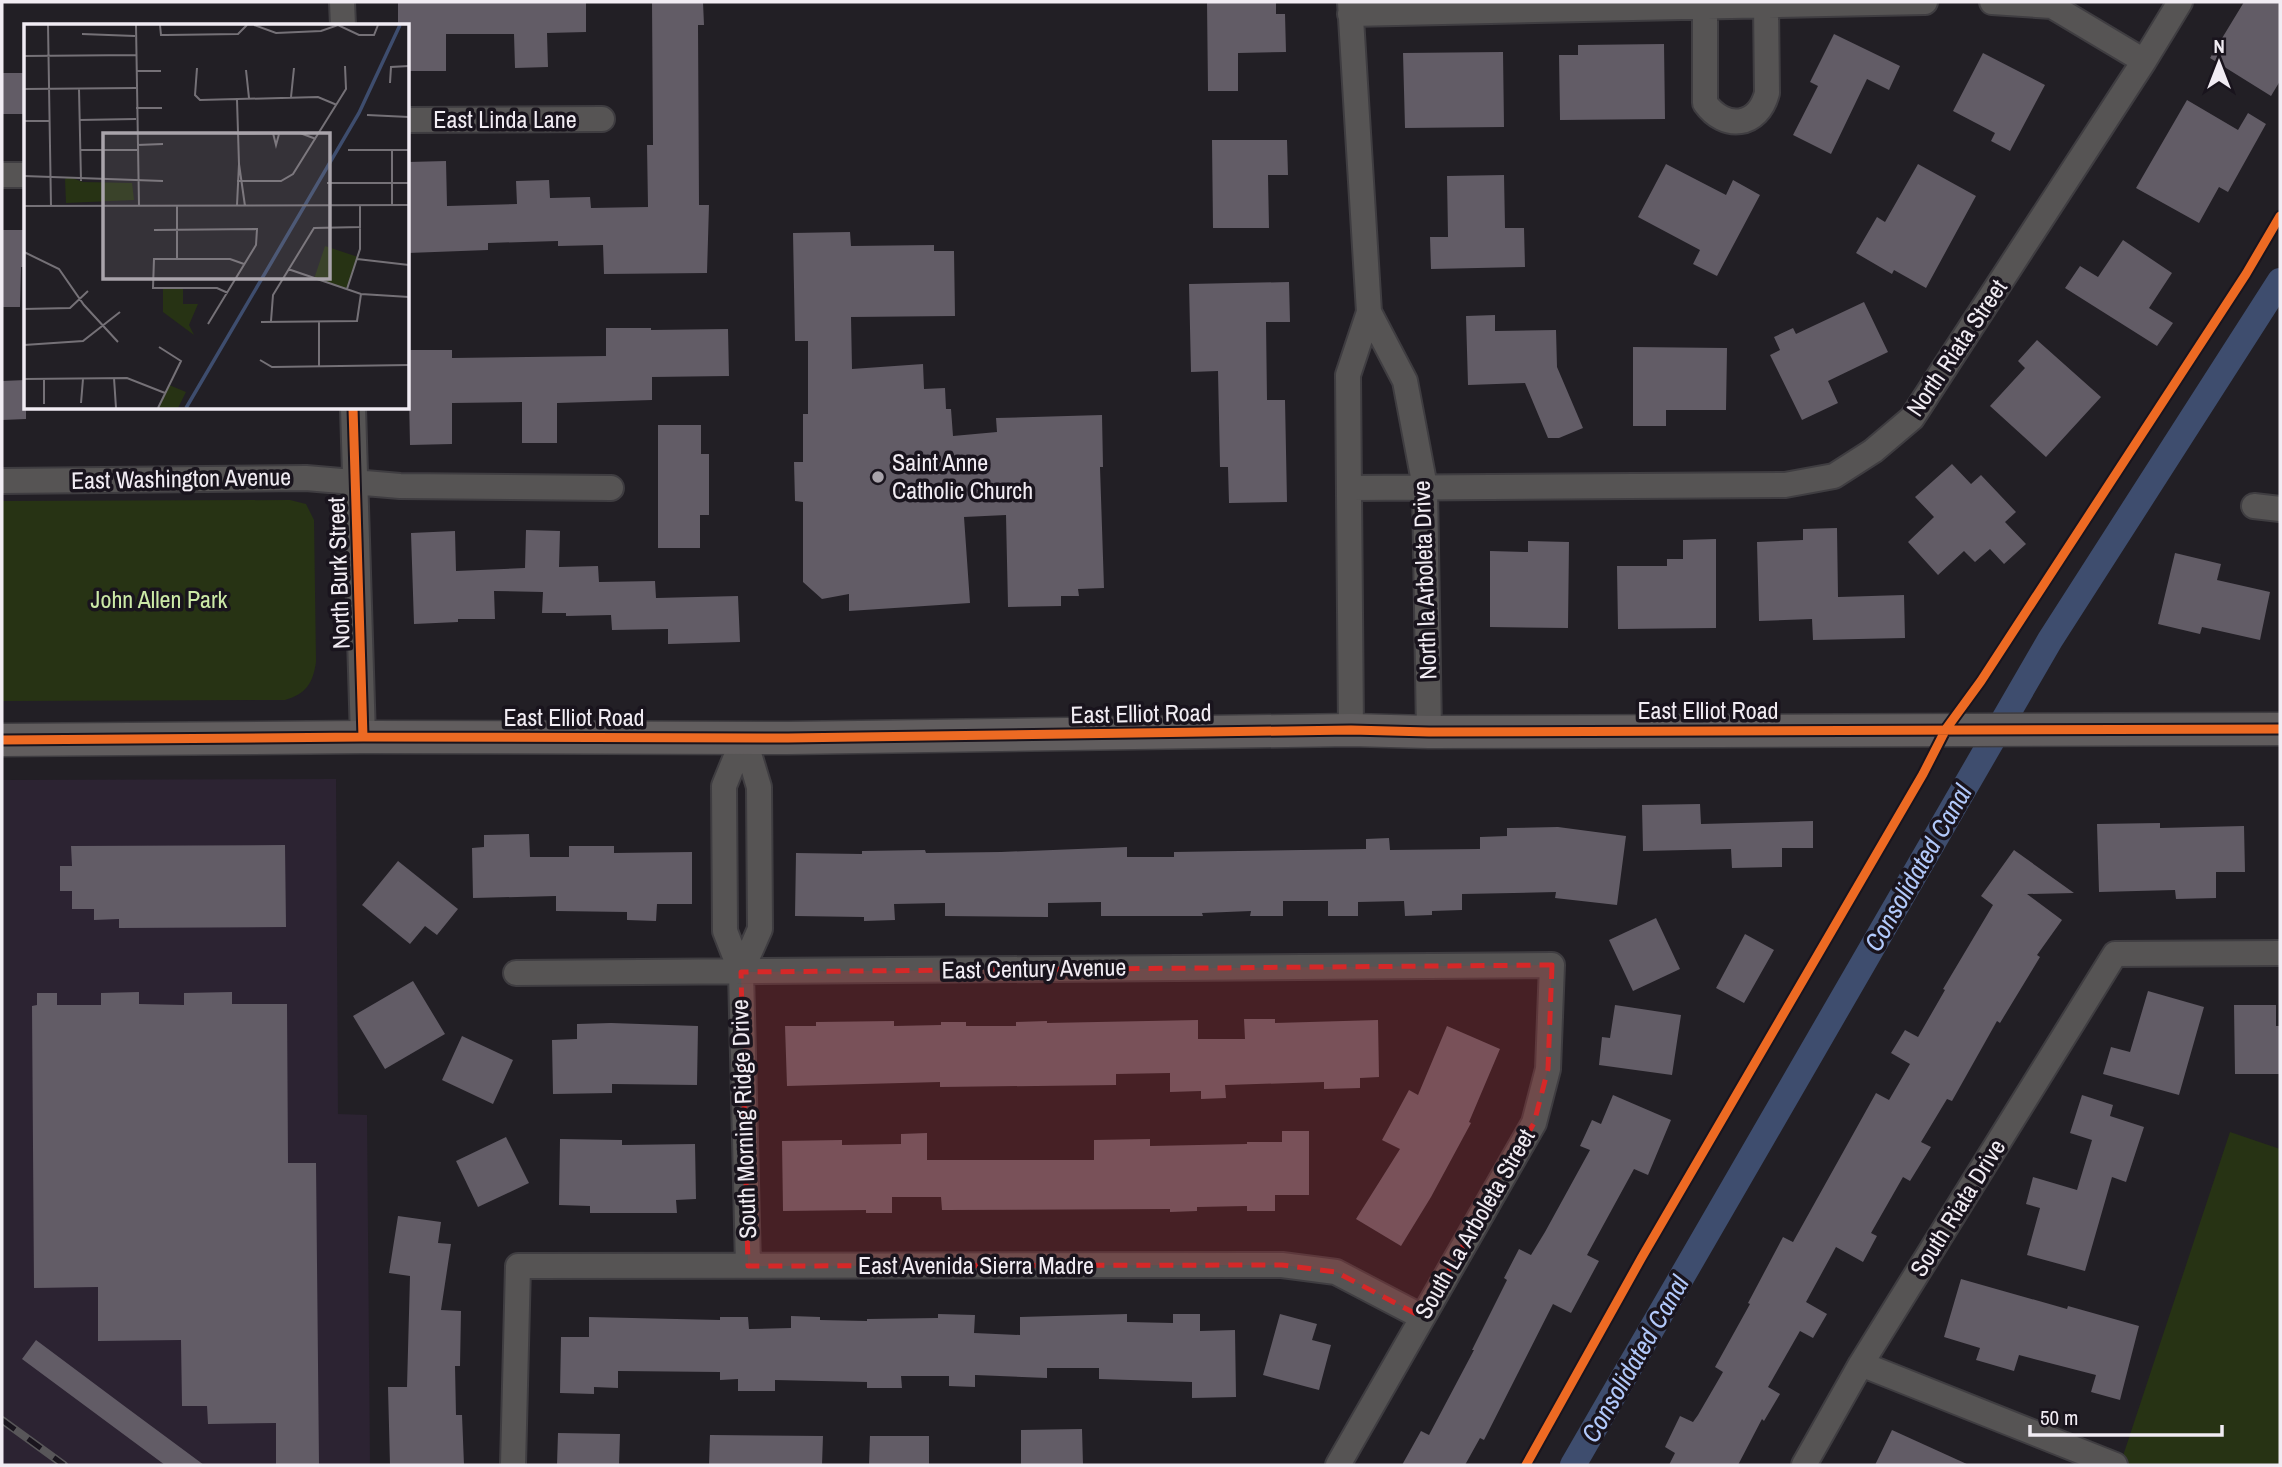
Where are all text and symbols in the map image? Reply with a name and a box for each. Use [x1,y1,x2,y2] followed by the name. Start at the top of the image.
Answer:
[24,24,410,410] inset map
[2184,28,2254,98] north arrow
[2213,33,2225,59] text: N
[433,103,577,135] street label: East Linda Lane
[1899,272,2014,422] street label: North Riata Street
[892,446,1033,506] place label: Saint Anne Catholic Church
[71,460,291,496] street label: East Washington Avenue
[870,469,886,485] marker: Saint Anne Catholic Church
[1405,480,1443,680] street label: North la Arboleta Drive
[319,496,357,650] street label: North Burk Street
[91,583,228,615] park label: John Allen Park
[1637,694,1779,726] street label: East Elliot Road
[1070,696,1212,730] street label: East Elliot Road
[503,701,645,733] street label: East Elliot Road
[1856,777,1980,958] water label: Consolidated Canal
[941,950,1127,986] street label: East Century Avenue
[723,999,763,1239] street label: South Morning Ridge Drive
[1407,1122,1542,1324] street label: South La Arboleta Street
[1902,1133,2012,1282] street label: South Riata Drive
[858,1249,1094,1281] street label: East Avenida Sierra Madre
[1573,1268,1697,1449] water label: Consolidated Canal
[2030,1394,2222,1438] scale bar
[2040,1403,2078,1432] text: 50 m

